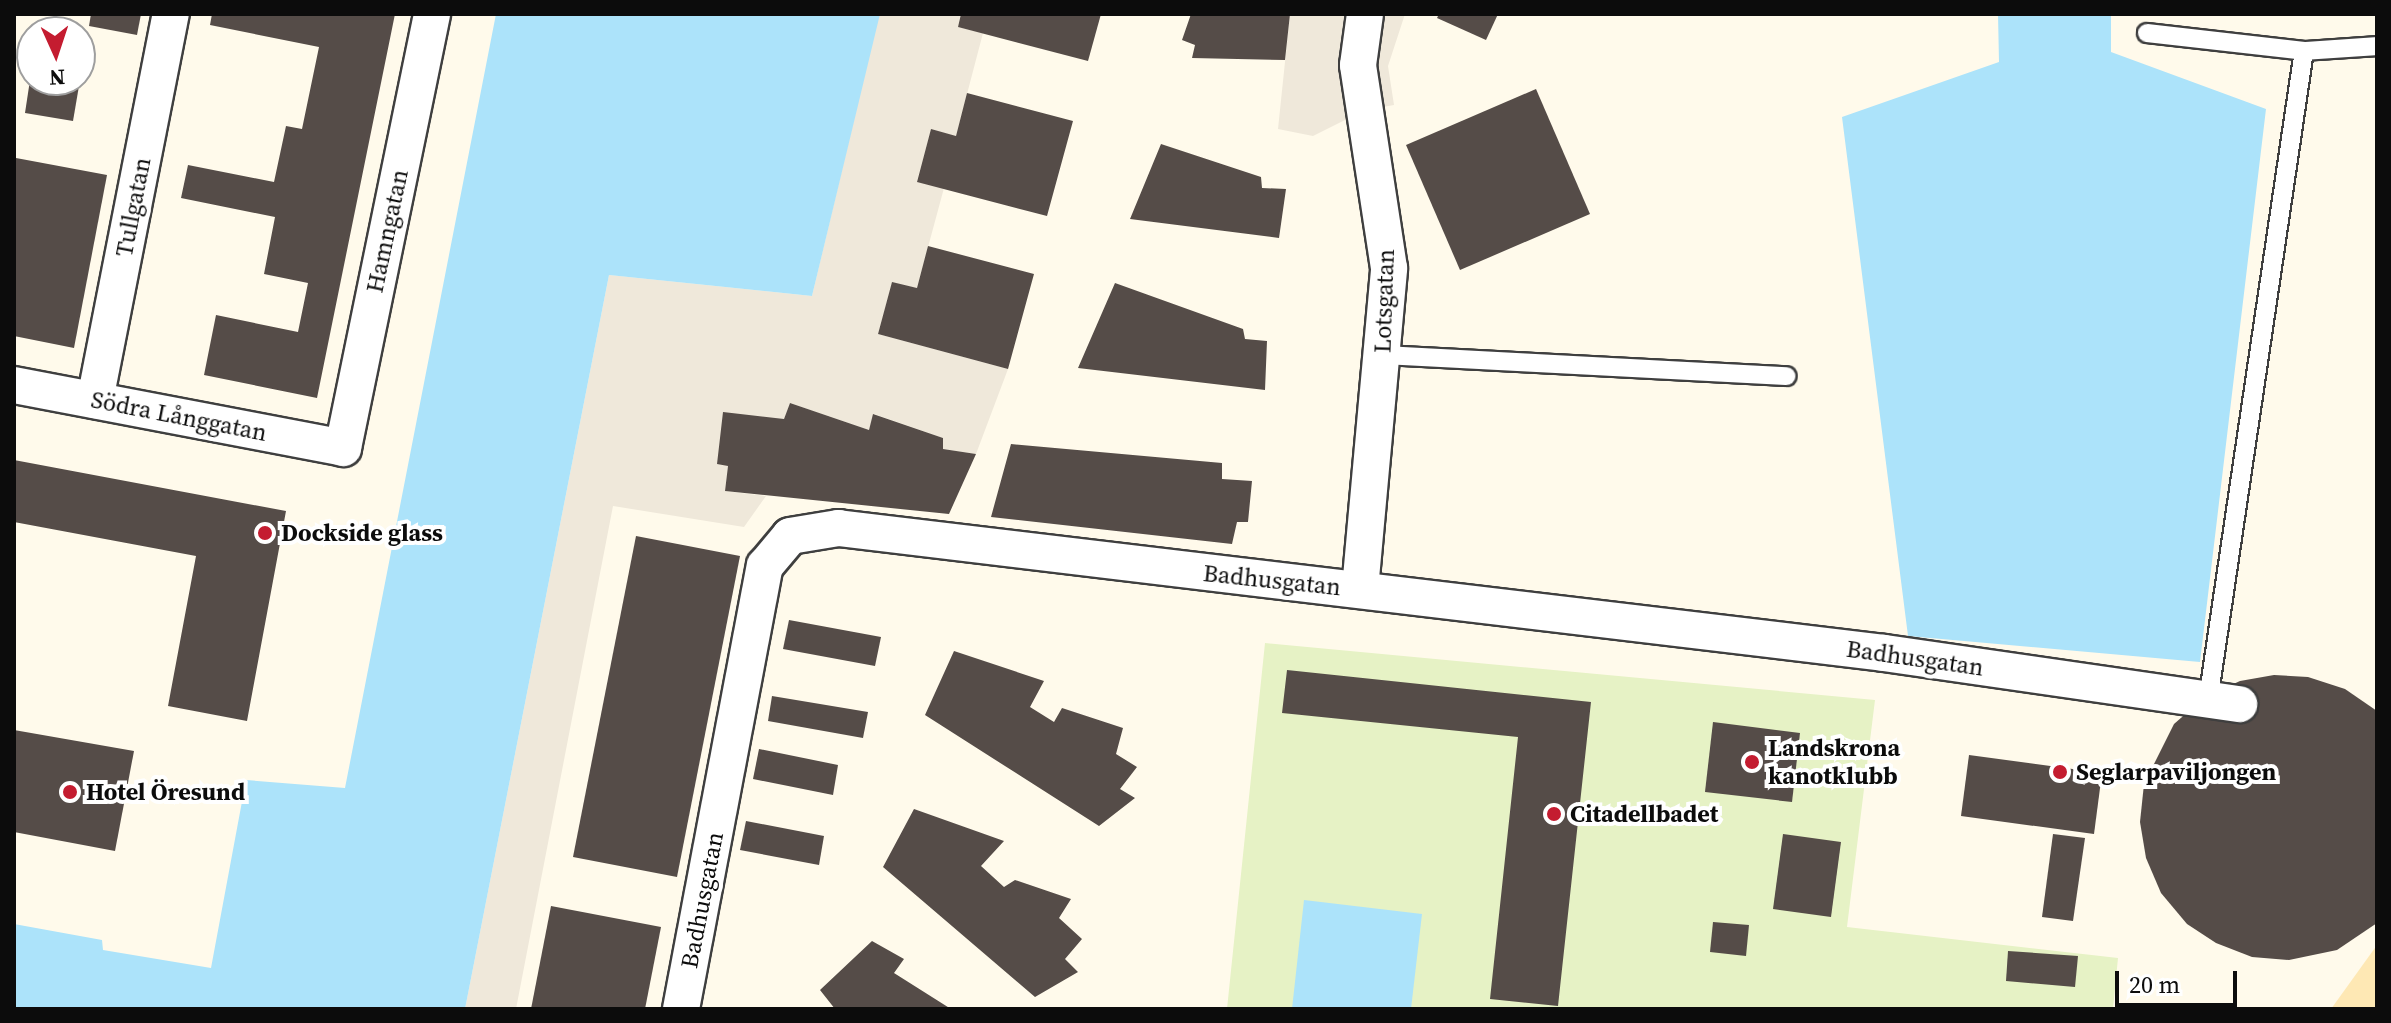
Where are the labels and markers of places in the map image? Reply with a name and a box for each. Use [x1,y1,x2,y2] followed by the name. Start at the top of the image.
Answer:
[281,519,443,547] place label: Dockside glass
[256,524,274,542] marker: Dockside glass
[1768,734,1900,790] place label: Landskrona kanotklubb
[1743,753,1761,771] marker: Landskrona kanotklubb
[2076,758,2276,786] place label: Seglarpaviljongen
[2051,763,2069,781] marker: Seglarpaviljongen
[86,778,245,806] place label: Hotel Öresund
[61,783,79,801] marker: Hotel Öresund
[1570,800,1718,828] place label: Citadellbadet
[1545,805,1563,823] marker: Citadellbadet

